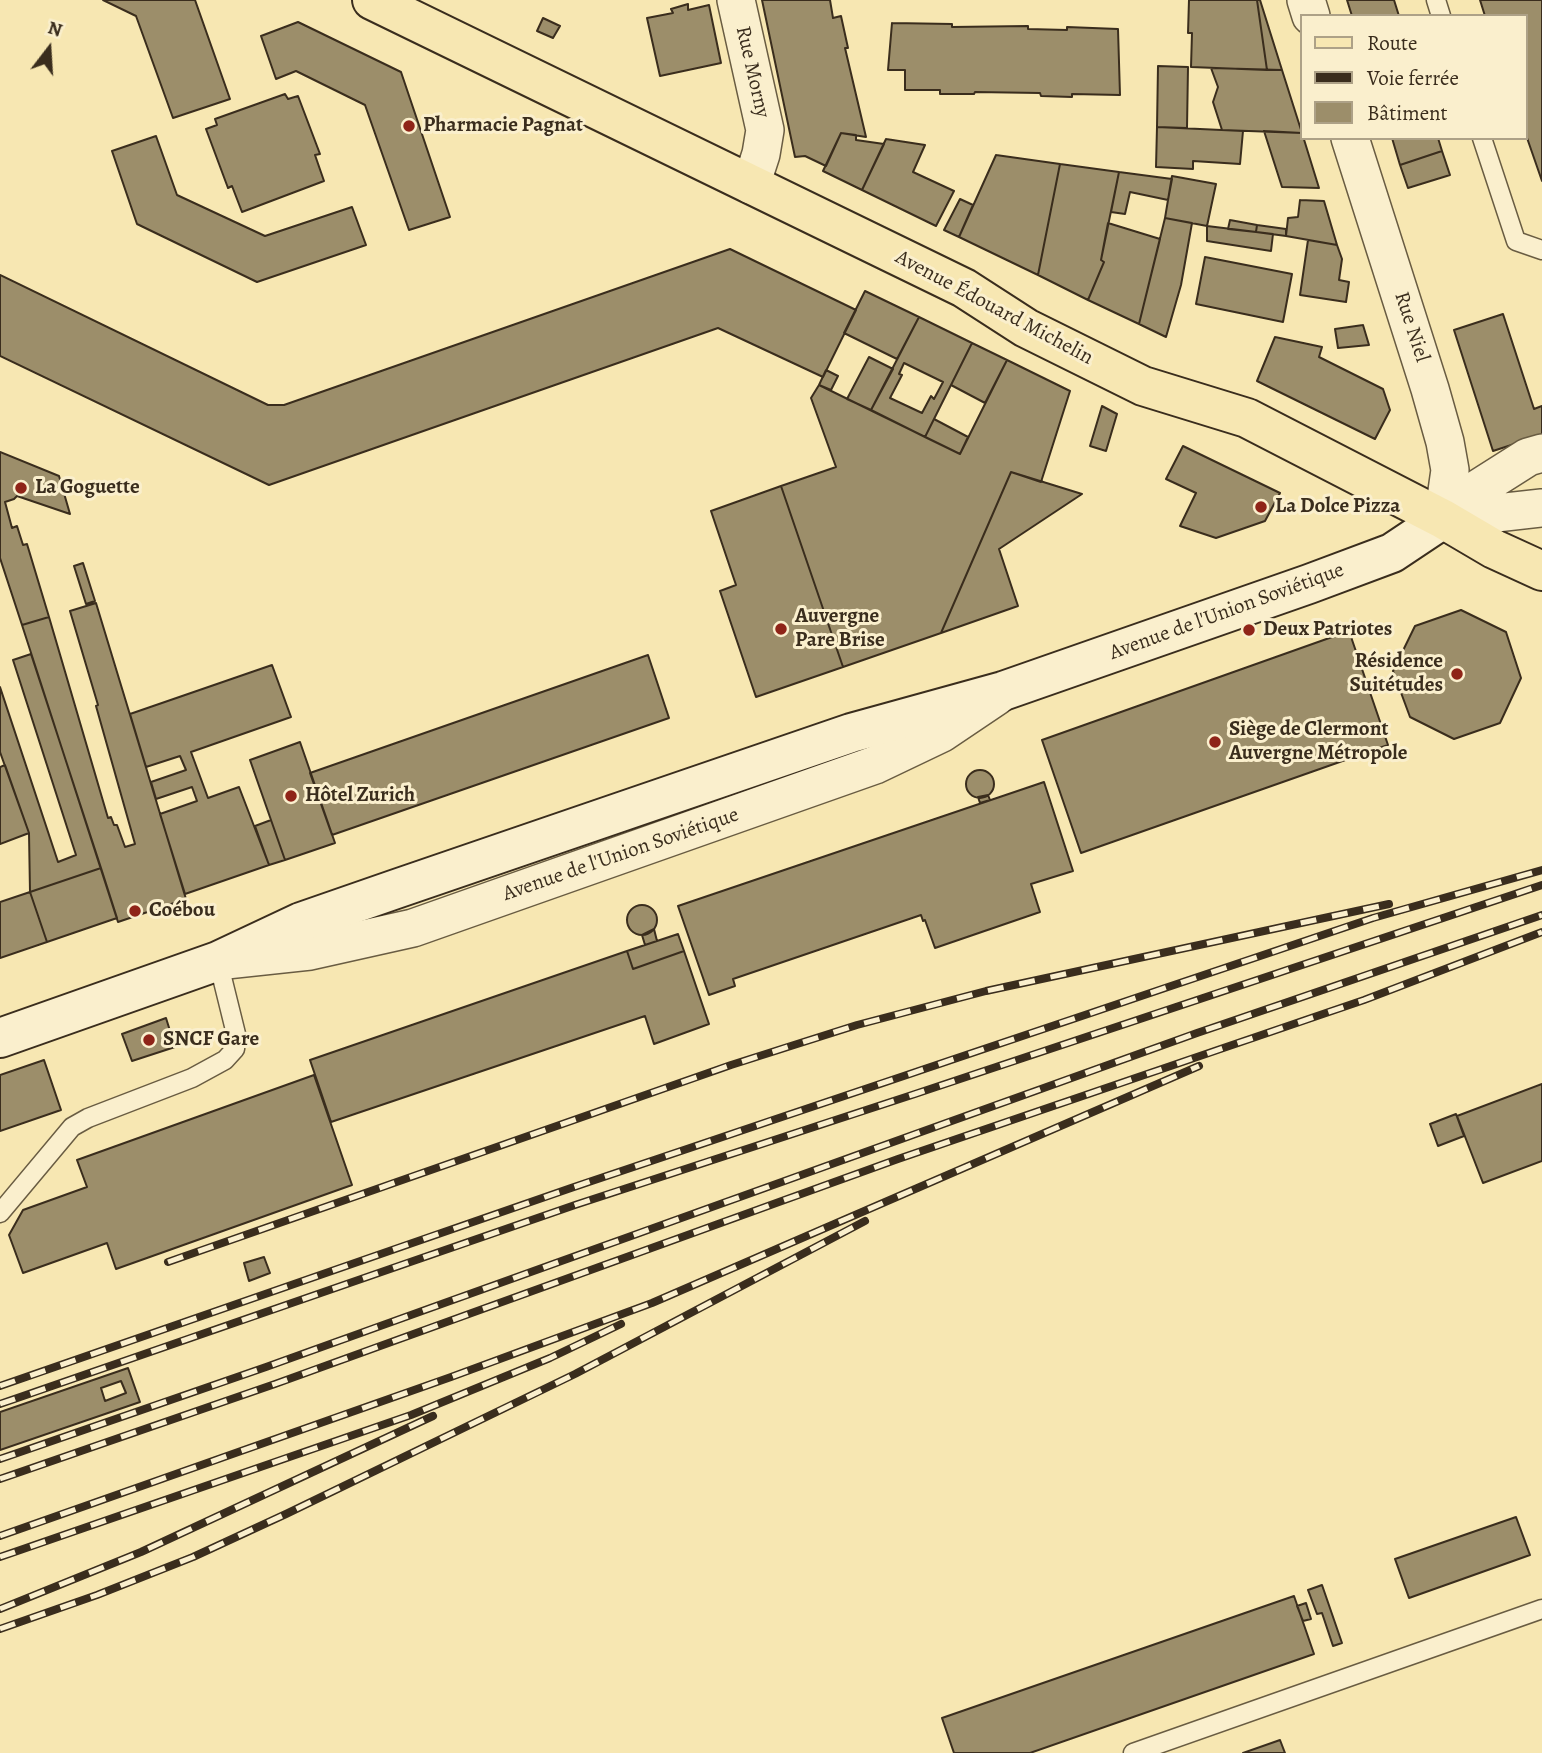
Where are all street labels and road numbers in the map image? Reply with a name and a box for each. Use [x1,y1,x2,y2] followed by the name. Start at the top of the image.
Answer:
[729,24,775,120] street label: Rue Morny
[891,245,1097,371] street label: Avenue Édouard Michelin
[1388,289,1434,365] street label: Rue Niel
[1106,558,1348,666] street label: Avenue de l'Union Soviétique
[500,803,742,907] street label: Avenue de l'Union Soviétique

